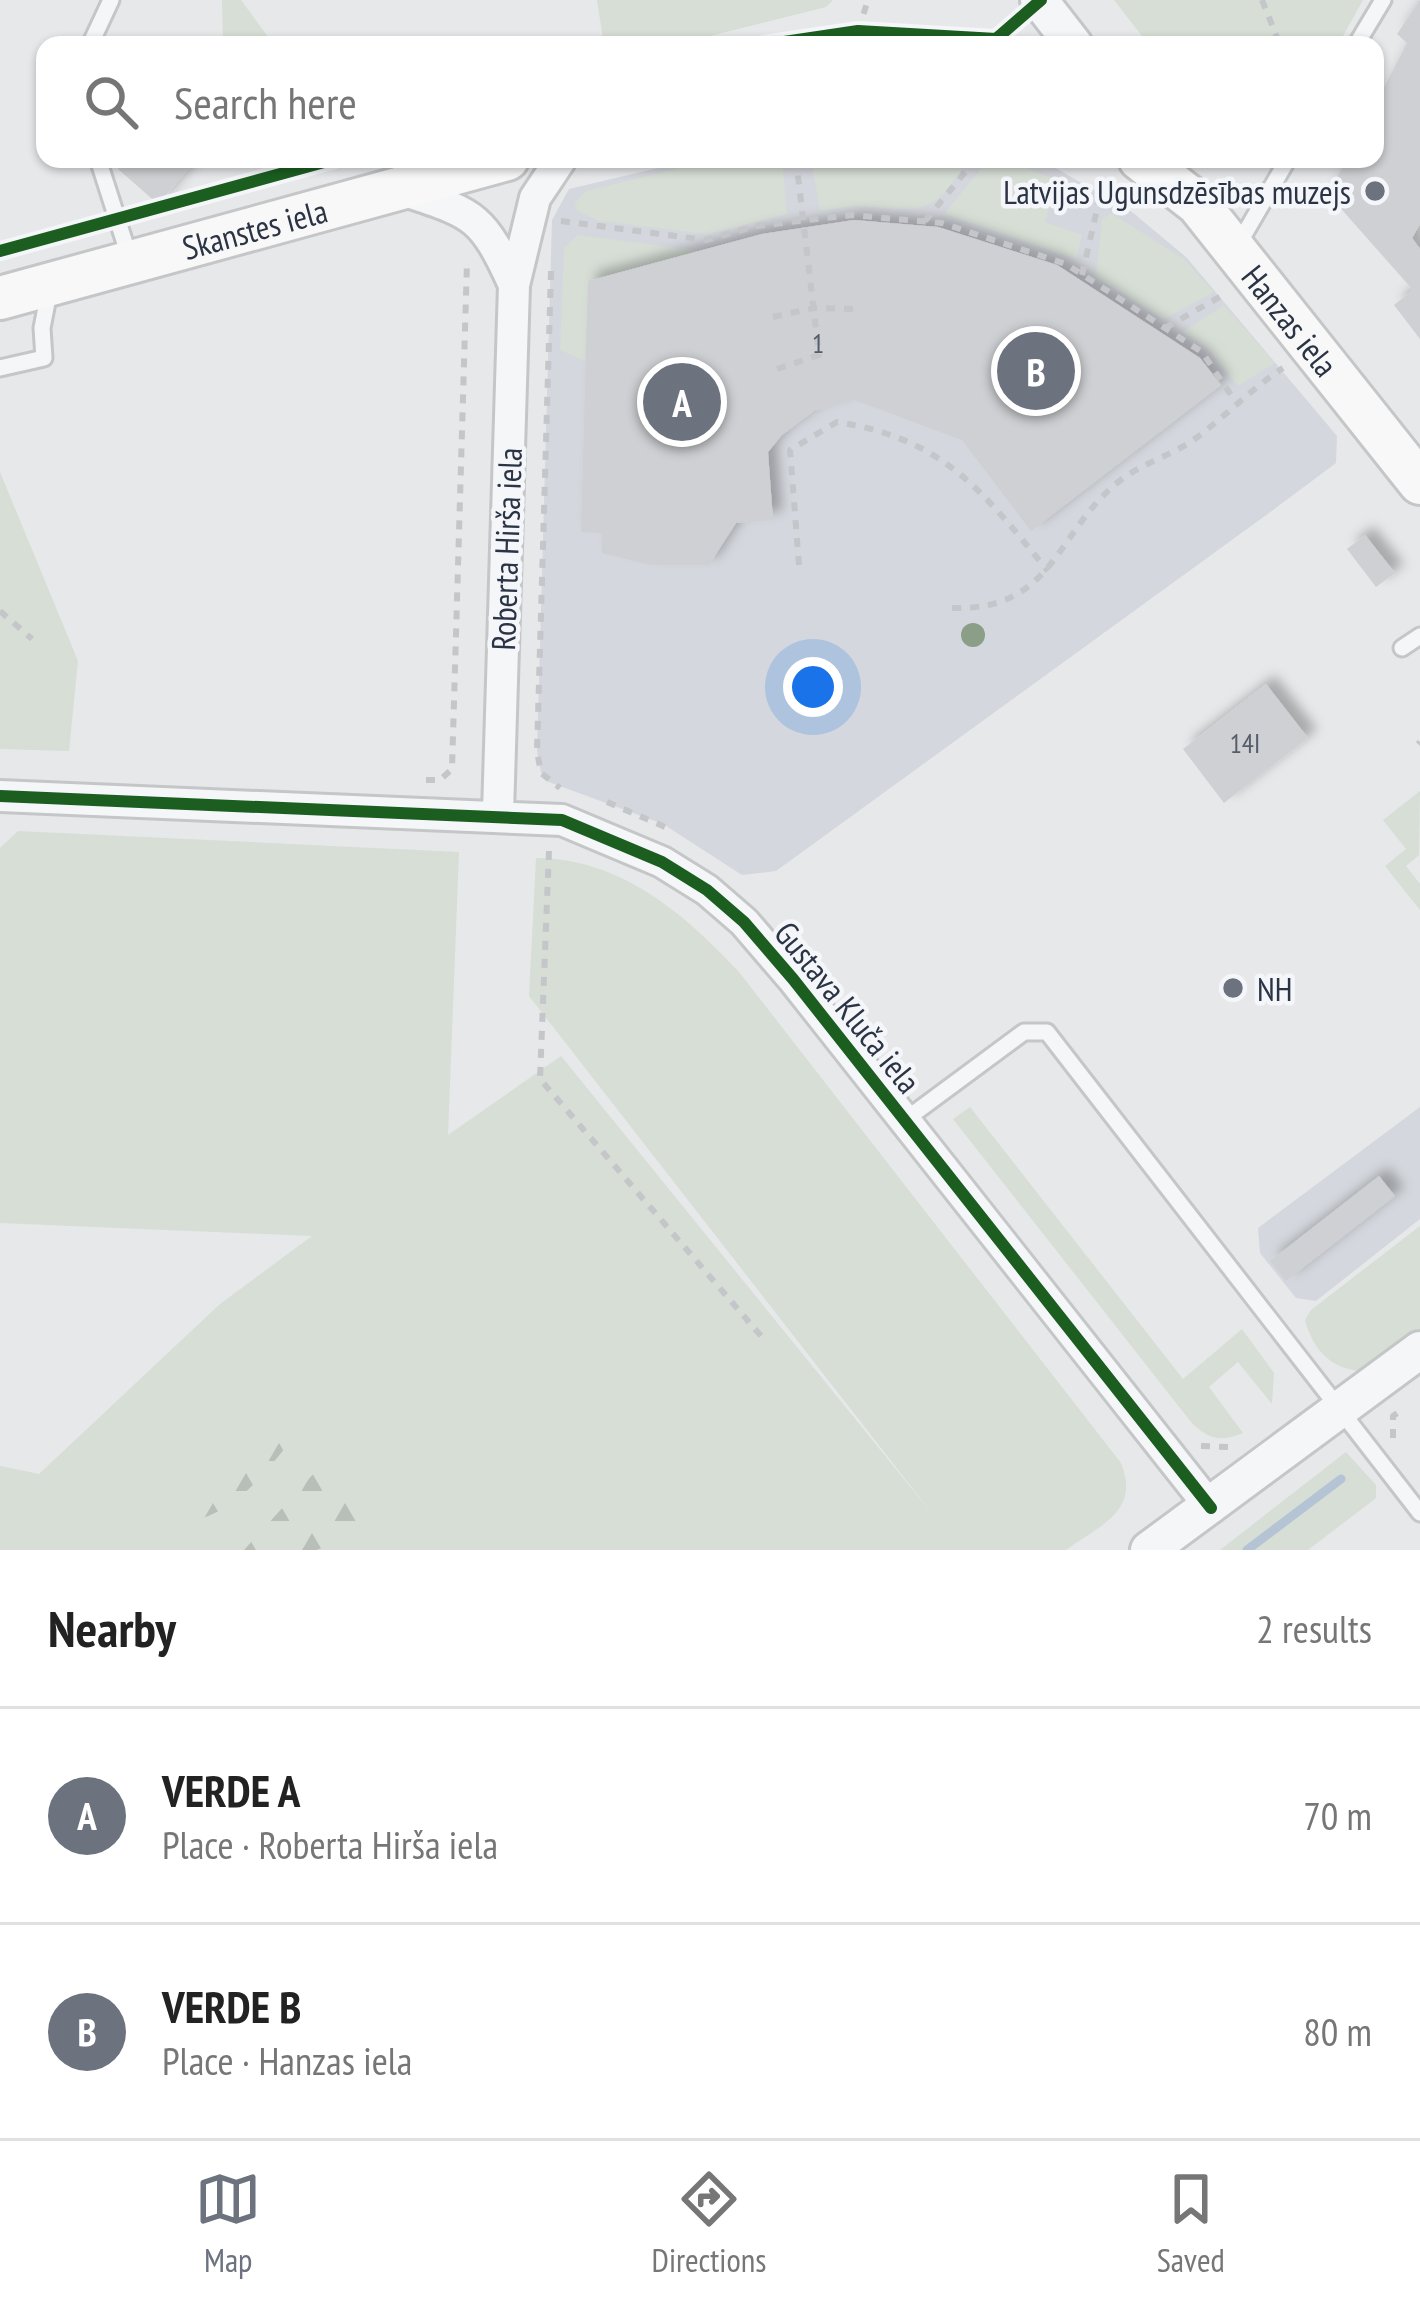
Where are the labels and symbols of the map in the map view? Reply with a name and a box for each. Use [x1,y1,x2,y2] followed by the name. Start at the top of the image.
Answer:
[1003,170,1351,213] place label: Latvijas Ugunsdzēsības muzejs
[1362,178,1388,204] marker: Latvijas Ugunsdzēsības muzejs
[177,188,332,269] street label: Skanstes iela
[1233,256,1348,385] street label: Hanzas iela
[812,326,824,360] house number: 1
[997,326,1075,416] pin: B
[643,357,721,447] pin: A
[481,447,531,651] street label: Roberta Hirša iela
[783,657,843,717] your location
[1230,726,1260,760] house number: 14I
[766,912,930,1102] street label: Gustava Kluča iela
[1257,967,1292,1010] place label: NH
[1220,975,1246,1001] marker: NH

